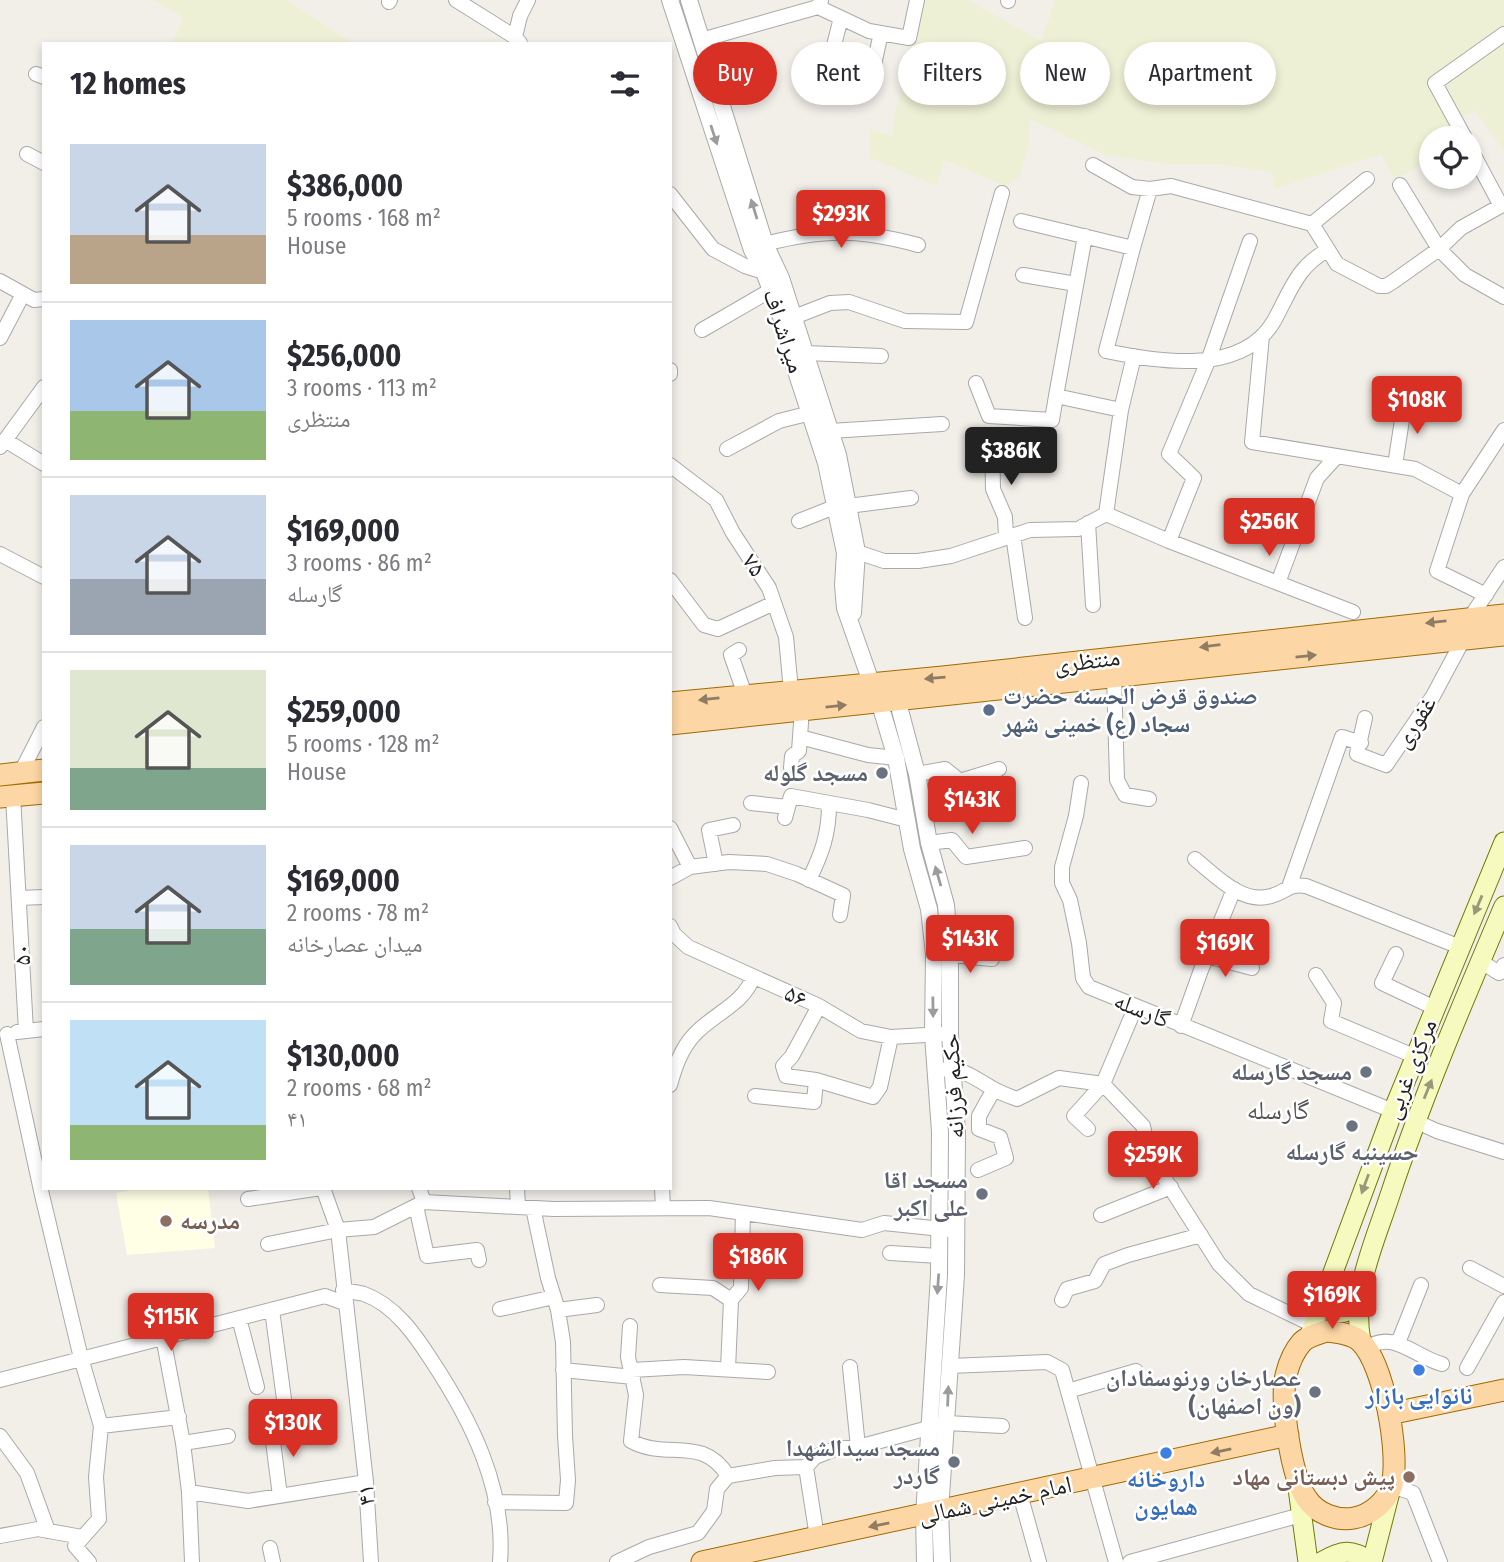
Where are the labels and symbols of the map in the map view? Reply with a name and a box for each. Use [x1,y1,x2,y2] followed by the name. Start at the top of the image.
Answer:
[709,125,719,146] one-way arrow
[792,190,890,250] pin: $293K
[749,199,759,220] one-way arrow
[757,286,811,376] street label: میراشراف
[1368,376,1466,436] pin: $108K
[962,428,1060,487] pin: $386K
[1220,498,1318,558] pin: $256K
[736,548,772,582] street label: ۷۵
[1425,617,1447,628] one-way arrow
[1199,641,1221,652] one-way arrow
[1052,643,1122,679] street label: منتظری
[1295,651,1317,662] one-way arrow
[924,673,946,684] one-way arrow
[1002,682,1258,739] place label: صندوق قرض الحسنه حضرت سجاد (ع) خمینی شهر
[1388,691,1442,753] street label: غفوری
[698,694,720,705] one-way arrow
[825,700,847,711] one-way arrow
[981,702,997,718] marker: صندوق قرض الحسنه حضرت سجاد (ع) خمینی شهر
[763,759,868,787] place label: مسجد گلوله
[874,765,890,781] marker: مسجد گلوله
[923,776,1021,836] pin: $143K
[932,865,943,887] one-way arrow
[1472,895,1484,915] one-way arrow
[921,916,1019,975] pin: $143K
[1176,920,1274,979] pin: $169K
[7,944,37,966] street label: ۵۰
[780,979,812,1013] street label: ۵۶
[1110,986,1174,1034] street label: گارسله
[927,997,939,1019] one-way arrow
[1377,1015,1443,1123] street label: مرکزی غربی
[936,1033,972,1139] street label: حکیم فرزانه
[1231,1058,1352,1086] place label: مسجد گارسله
[1358,1064,1374,1080] marker: مسجد گارسله
[1422,1078,1433,1099] one-way arrow
[1247,1095,1310,1126] district label: گارسله
[1344,1118,1360,1134] marker: حسینیه گارسله
[1104,1132,1202,1191] pin: $259K
[1285,1138,1419,1166] place label: حسینیه گارسله
[884,1166,968,1222] place label: مسجد اقا علی اکبر
[1360,1174,1371,1195] one-way arrow
[974,1186,990,1202] marker: مسجد اقا علی اکبر
[180,1207,240,1235] place label: مدرسه
[158,1213,174,1229] marker: مدرسه
[709,1234,807,1293] pin: $186K
[1283,1272,1381,1331] pin: $169K
[932,1273,943,1295] one-way arrow
[122,1294,220,1353] pin: $115K
[1411,1362,1427,1378] marker: نانوایی بازار
[1106,1364,1301,1420] place label: عصارخان ورنوسفادان (ون اصفهان)
[1365,1382,1472,1410] place label: نانوایی بازار
[1307,1384,1323,1400] marker: عصارخان ورنوسفادان (ون اصفهان)
[943,1385,954,1407] one-way arrow
[244,1400,342,1459] pin: $130K
[786,1434,940,1490] place label: مسجد سیدالشهدا گاردر
[1158,1445,1174,1461] marker: داروخانه همایون
[1210,1445,1232,1456] one-way arrow
[946,1454,962,1470] marker: مسجد سیدالشهدا گاردر
[1232,1463,1395,1491] place label: پیش دبستانی مهاد
[1127,1465,1205,1521] place label: داروخانه همایون
[1401,1469,1417,1485] marker: پیش دبستانی مهاد
[916,1470,1075,1532] street label: امام خمینی شمالی
[351,1483,381,1507] street label: ۴۱
[868,1519,890,1530] one-way arrow

